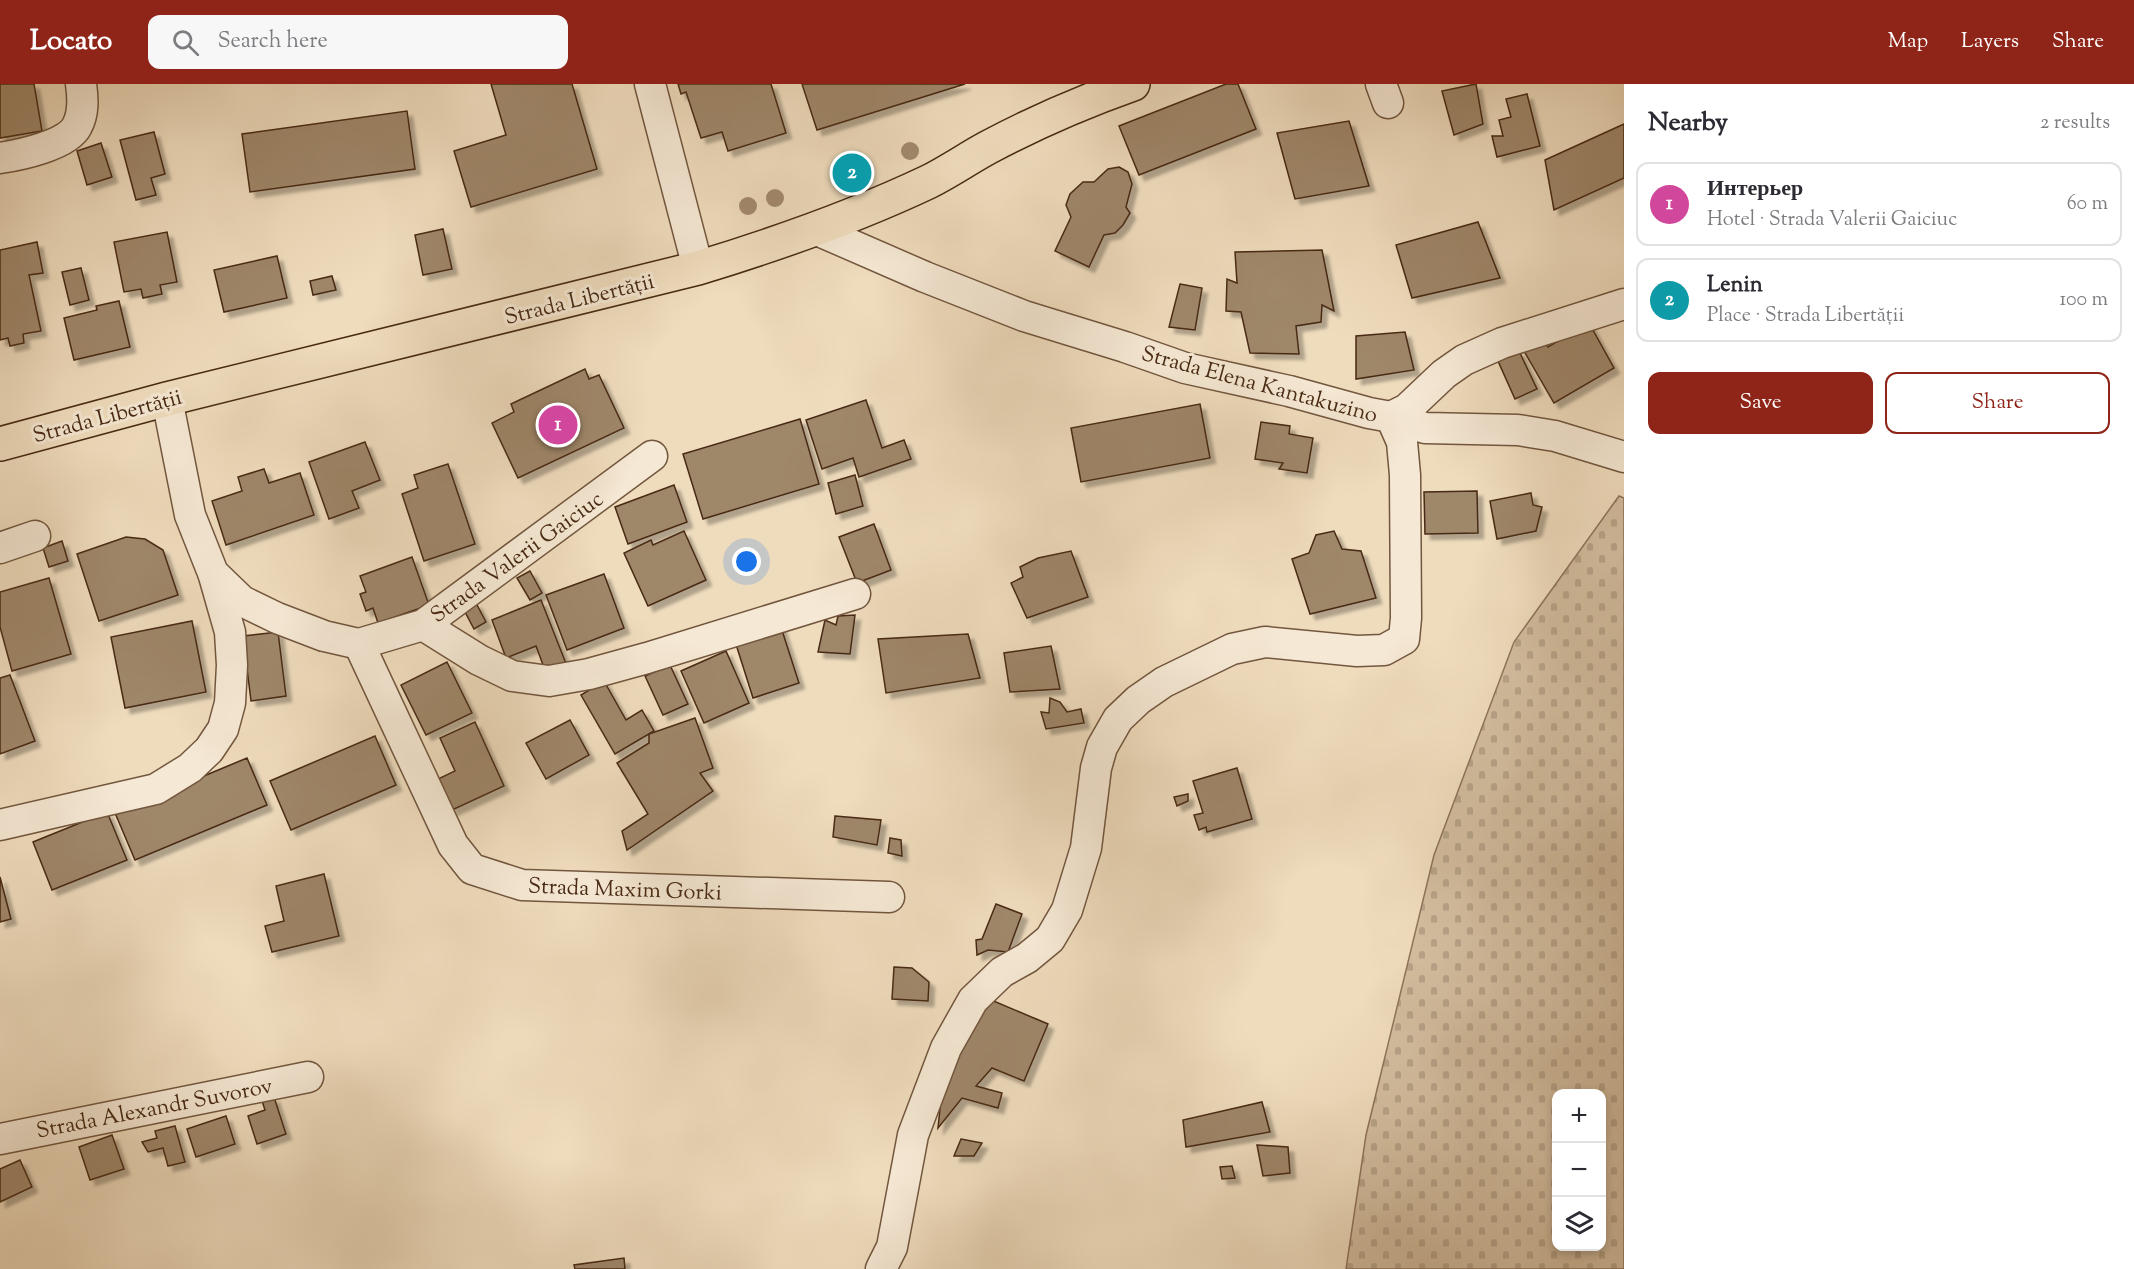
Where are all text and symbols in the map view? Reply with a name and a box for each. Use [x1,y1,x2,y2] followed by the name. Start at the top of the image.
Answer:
[148,15,568,69] search box
[30,22,112,62] text: Locato
[169,26,202,59] icon: search
[217,26,328,58] text: Search here
[1888,27,1928,57] text: Map
[1961,27,2019,57] text: Layers
[2052,27,2104,57] text: Share
[1648,105,1728,142] text: Nearby
[2040,109,2110,138] text: 2 results
[832,150,872,196] pin: 2
[1707,174,1803,206] text: Интерьер
[1666,190,1673,219] text: 1
[2067,190,2108,219] text: 60 m
[1707,206,1957,235] text: Hotel · Strada Valerii Gaiciuc
[501,267,658,335] street label: Strada Libertății
[1707,270,1763,302] text: Lenin
[1665,286,1674,315] text: 2
[2059,286,2108,315] text: 100 m
[1707,302,1904,331] text: Place · Strada Libertății
[1138,339,1381,433] street label: Strada Elena Kantakuzino
[1648,372,1873,434] button: Save
[1885,372,2110,434] button: Share
[30,383,186,453] street label: Strada Libertății
[538,402,578,448] pin: 1
[425,485,611,632] street label: Strada Valerii Gaiciuc
[732,547,761,576] your location
[527,872,722,910] street label: Strada Maxim Gorki
[34,1071,276,1149] street label: Strada Alexandr Suvorov
[1552,1089,1606,1251] map controls
[1552,1089,1606,1143] button: +
[1552,1143,1606,1197] button: −
[1552,1197,1606,1251] button: layers

